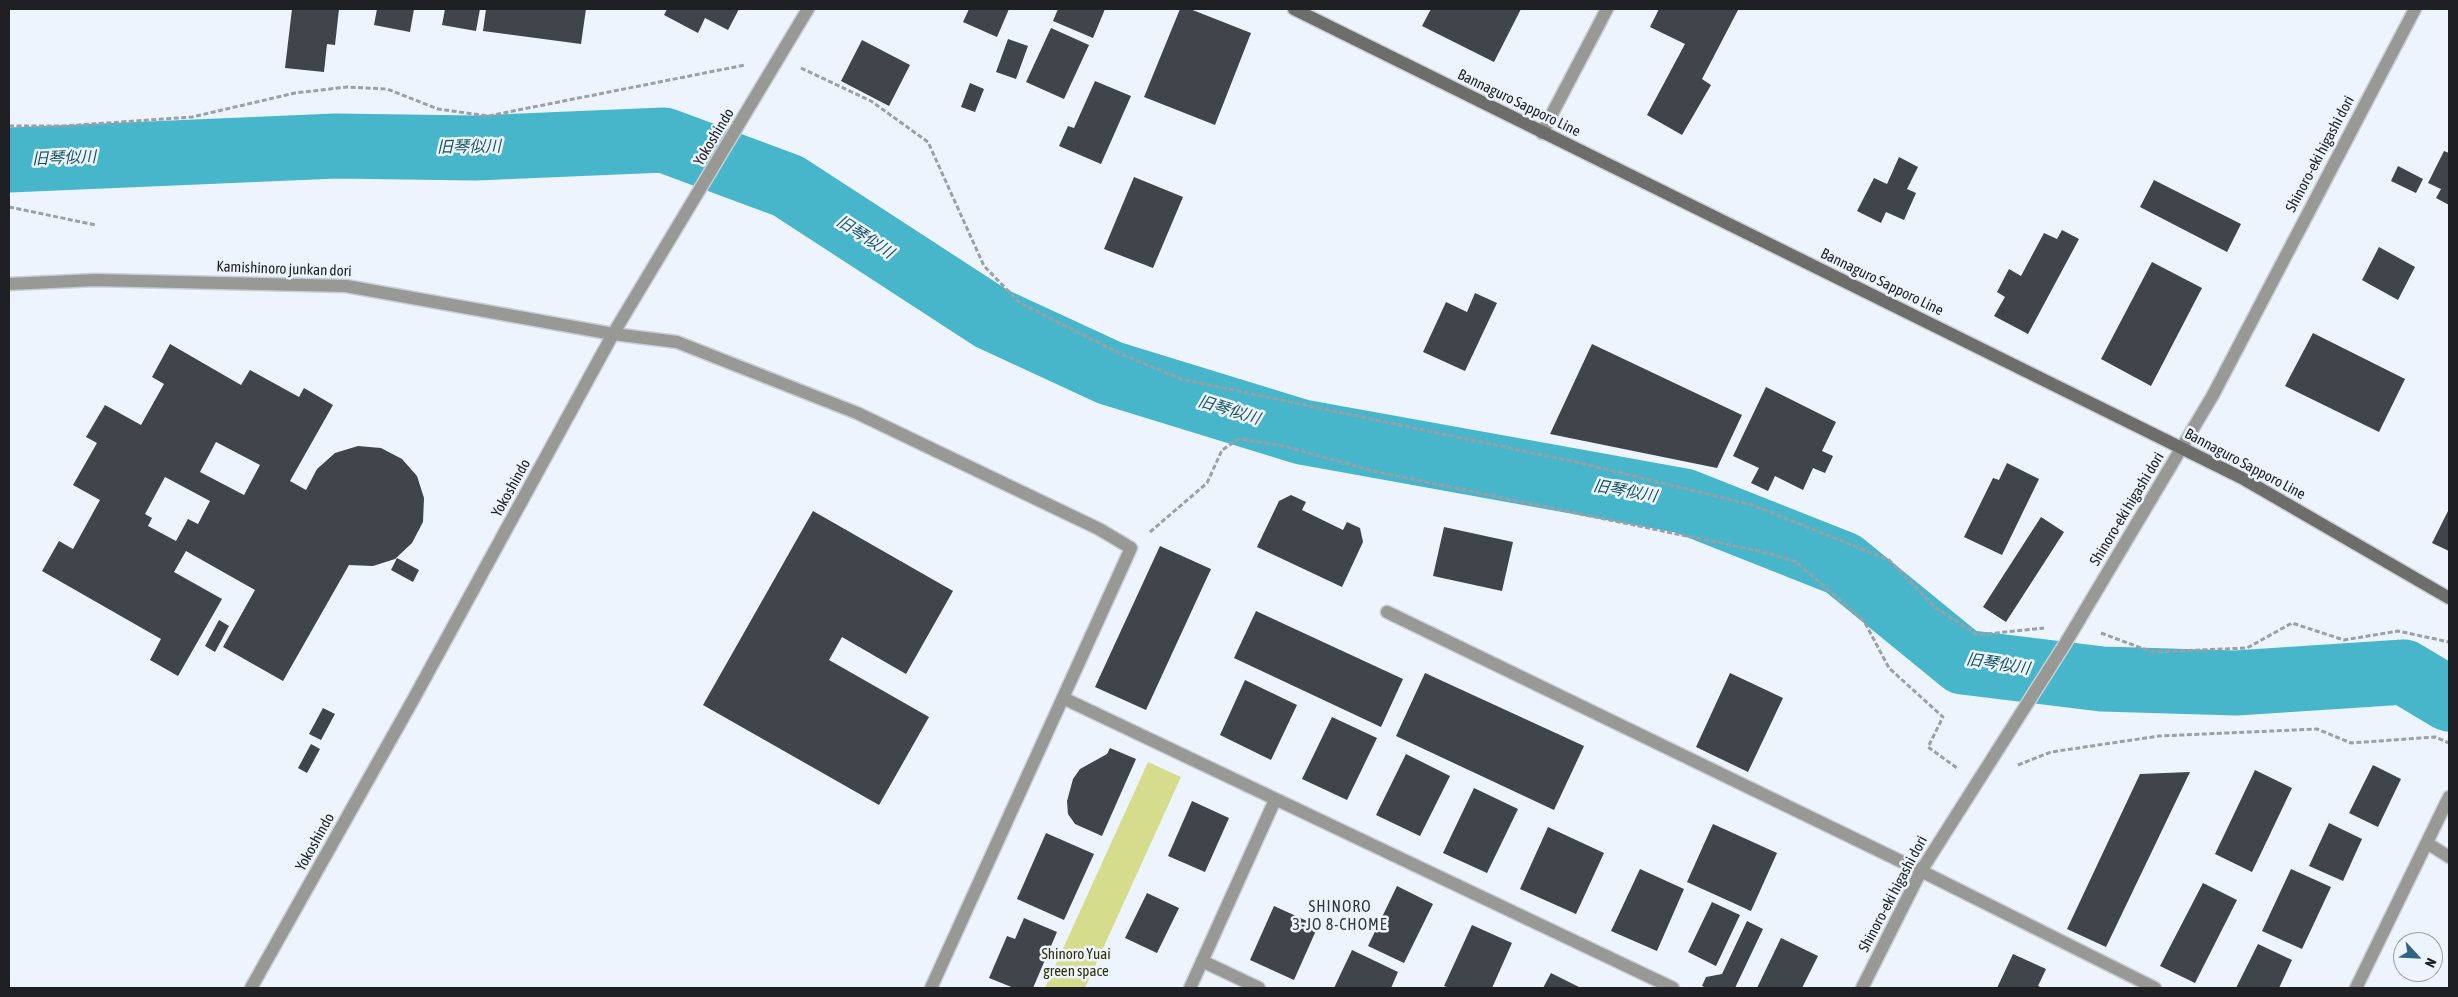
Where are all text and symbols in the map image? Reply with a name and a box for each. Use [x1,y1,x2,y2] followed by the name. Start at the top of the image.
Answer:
[1455,65,1583,141] street label: Bannaguro Sapporo Line
[2282,93,2358,215] street label: Shinoro-eki higashi dori
[690,105,738,169] street label: Yokoshindo
[437,137,501,157] water label: 旧琴似川
[32,147,96,169] water label: 旧琴似川
[833,212,897,262] water label: 旧琴似川
[1818,244,1946,320] street label: Bannaguro Sapporo Line
[216,258,352,280] street label: Kamishinoro junkan dori
[1196,391,1262,429] water label: 旧琴似川
[2182,425,2308,503] street label: Bannaguro Sapporo Line
[2086,449,2168,569] street label: Shinoro-eki higashi dori
[488,456,534,520] street label: Yokoshindo
[1592,476,1658,506] water label: 旧琴似川
[1965,650,2031,678] water label: 旧琴似川
[292,810,338,874] street label: Yokoshindo
[1855,833,1931,955] street label: Shinoro-eki higashi dori
[1291,897,1389,935] district label: SHINORO 3-JO 8-CHOME
[2393,932,2443,982] north arrow
[1041,945,1111,980] park label: Shinoro Yuai green space
[2422,956,2440,970] text: N

